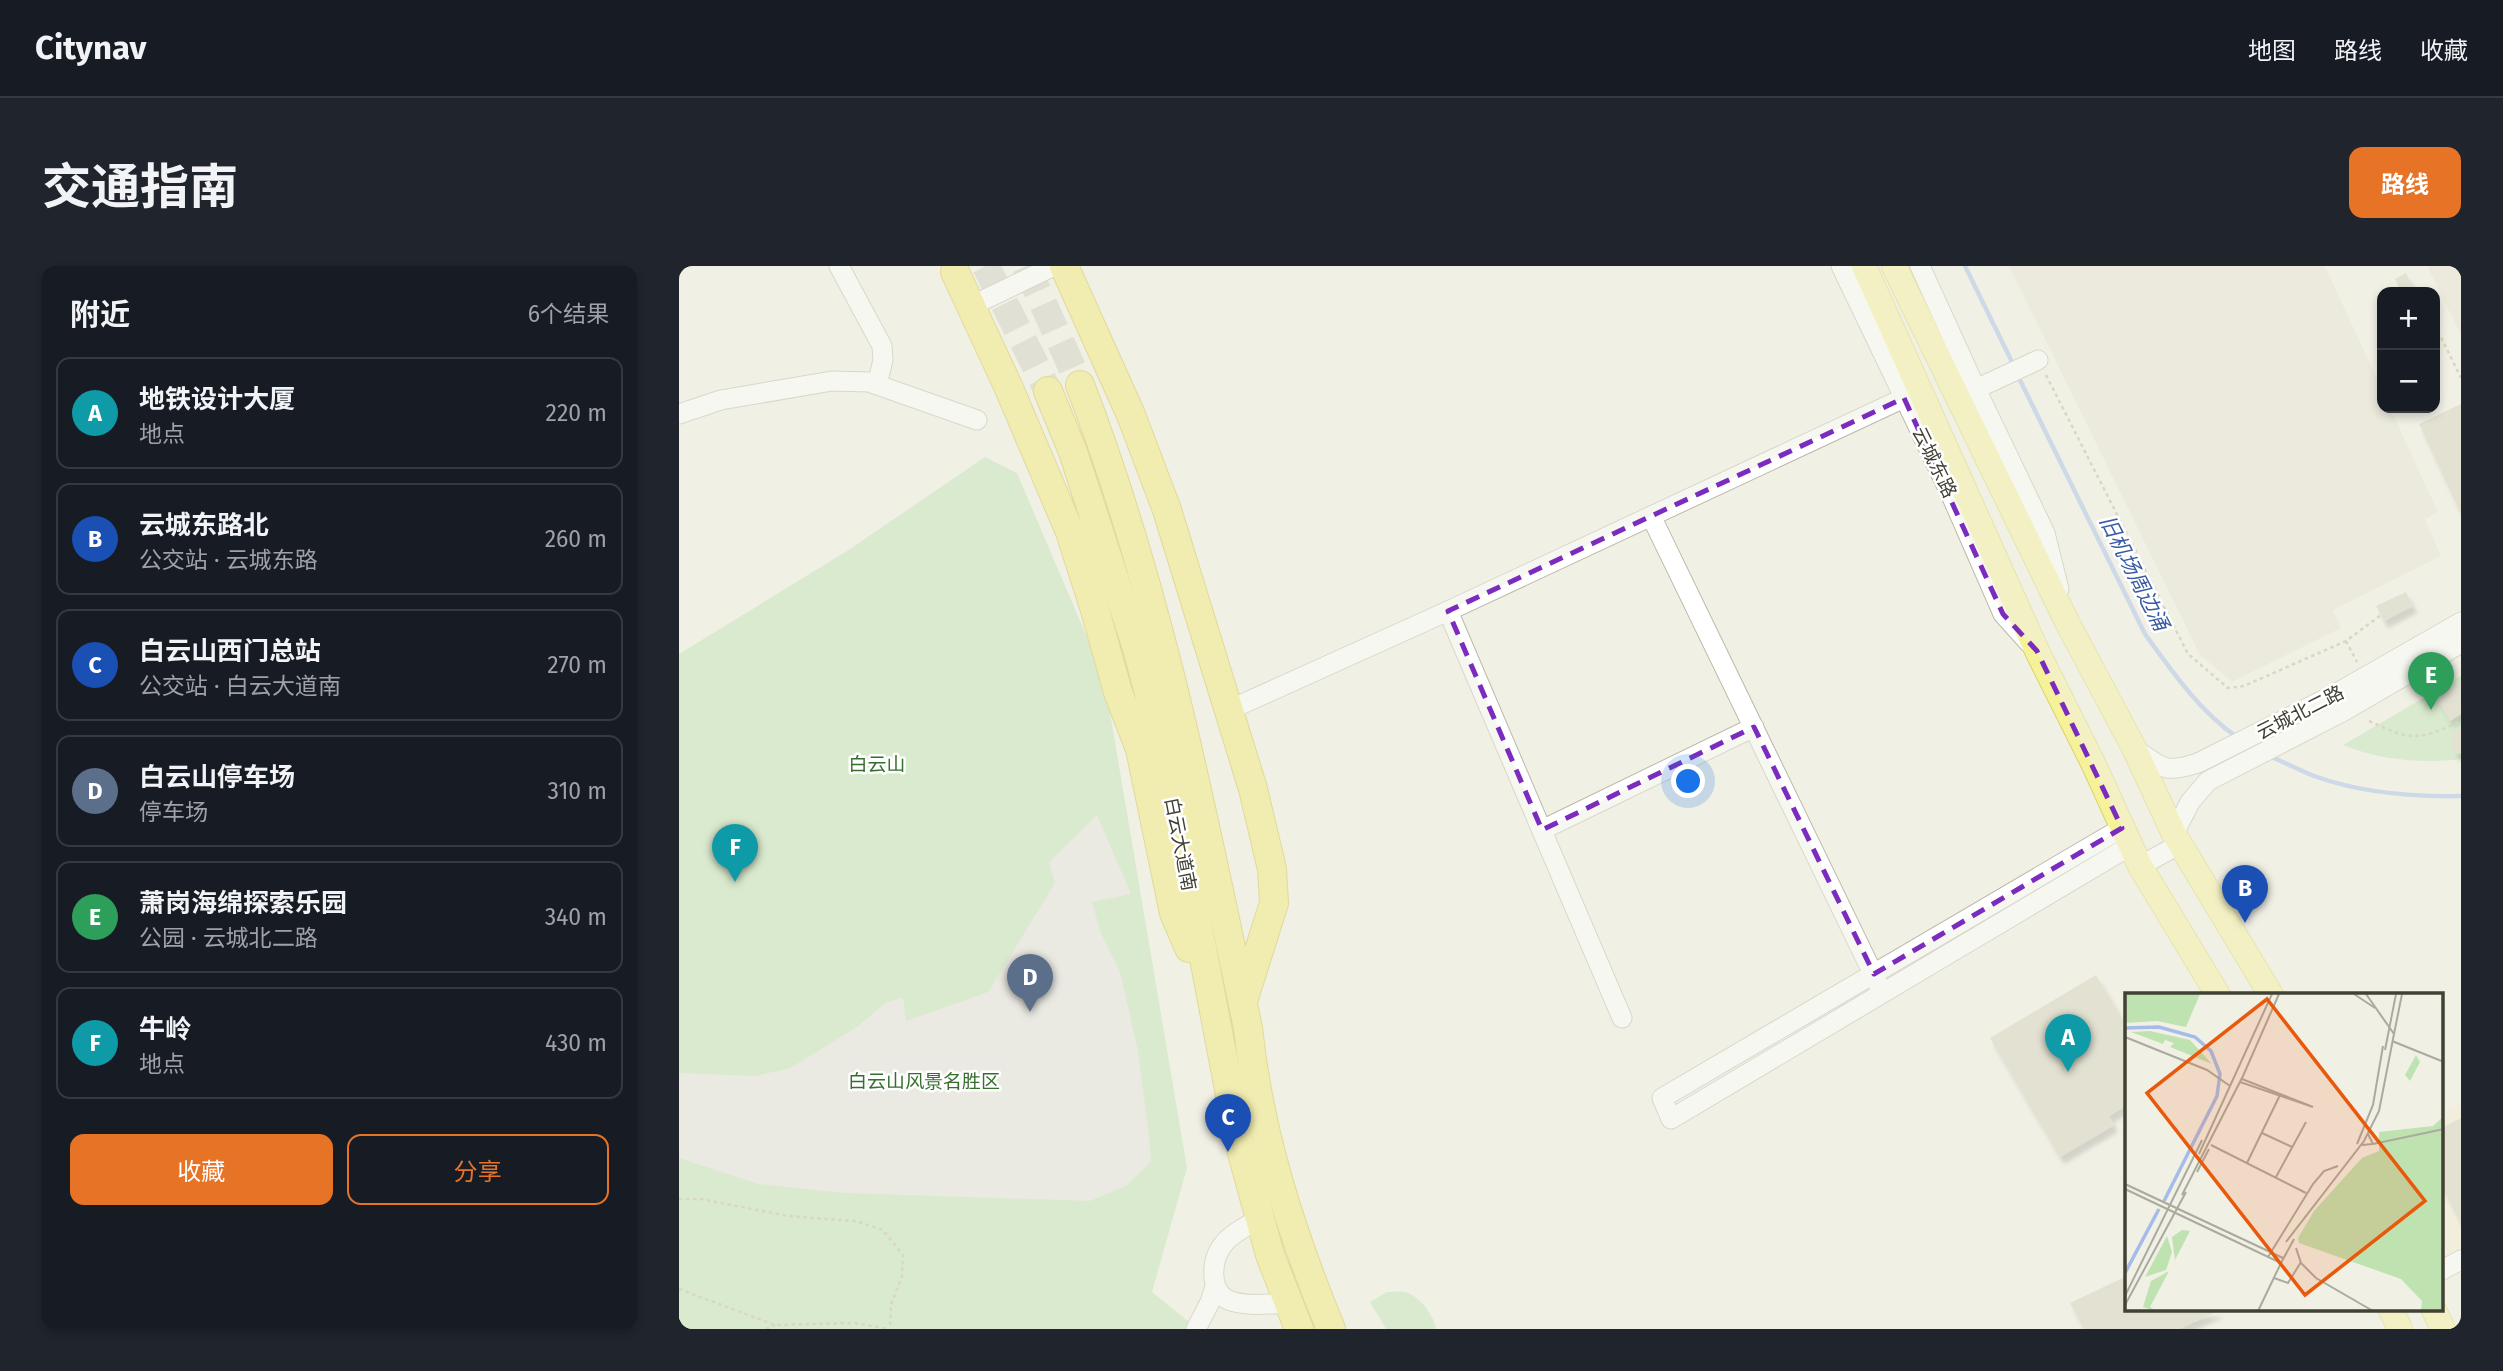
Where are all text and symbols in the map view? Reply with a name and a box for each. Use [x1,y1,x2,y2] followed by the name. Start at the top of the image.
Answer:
[35,28,147,68] text: Citynav
[2248,37,2296,65] text: 地图
[2334,37,2382,65] text: 路线
[2420,37,2468,65] text: 收藏
[2349,147,2461,218] button: 路线
[42,158,238,217] text: 交通指南
[2377,287,2440,413] map controls
[2377,287,2440,350] button: +
[70,297,130,333] text: 附近
[528,300,609,328] text: 6个结果
[2377,350,2440,413] button: −
[139,384,295,415] text: 地铁设计大厦
[88,399,102,427] text: A
[546,399,607,427] text: 220 m
[139,420,185,448] text: 地点
[1908,423,1962,501] street label: 云城东路
[139,510,269,541] text: 云城东路北
[2094,511,2175,637] water label: 旧机场周边涌
[88,525,102,553] text: B
[545,525,607,553] text: 260 m
[139,546,318,574] text: 公交站 · 云城东路
[139,636,321,667] text: 白云山西门总站
[88,651,102,679] text: C
[547,651,607,679] text: 270 m
[2408,652,2454,710] pin: E
[139,672,341,700] text: 公交站 · 白云大道南
[2253,681,2348,744] street label: 云城北二路
[848,753,906,776] park label: 白云山
[139,762,295,793] text: 白云山停车场
[1671,764,1705,798] your location
[88,777,102,805] text: D
[547,777,607,805] text: 310 m
[1160,795,1201,893] street label: 白云大道南
[139,798,208,826] text: 停车场
[712,824,758,882] pin: F
[2222,865,2268,923] pin: B
[139,888,347,919] text: 萧岗海绵探索乐园
[89,903,101,931] text: E
[545,903,607,931] text: 340 m
[139,924,318,952] text: 公园 · 云城北二路
[1007,954,1053,1012] pin: D
[2125,993,2443,1312] inset map
[139,1014,191,1045] text: 牛岭
[2045,1014,2091,1072] pin: A
[89,1029,101,1057] text: F
[545,1029,607,1057] text: 430 m
[139,1050,185,1078] text: 地点
[848,1070,1000,1093] park label: 白云山风景名胜区
[1205,1094,1251,1152] pin: C
[70,1134,333,1205] button: 收藏
[347,1134,609,1205] button: 分享

